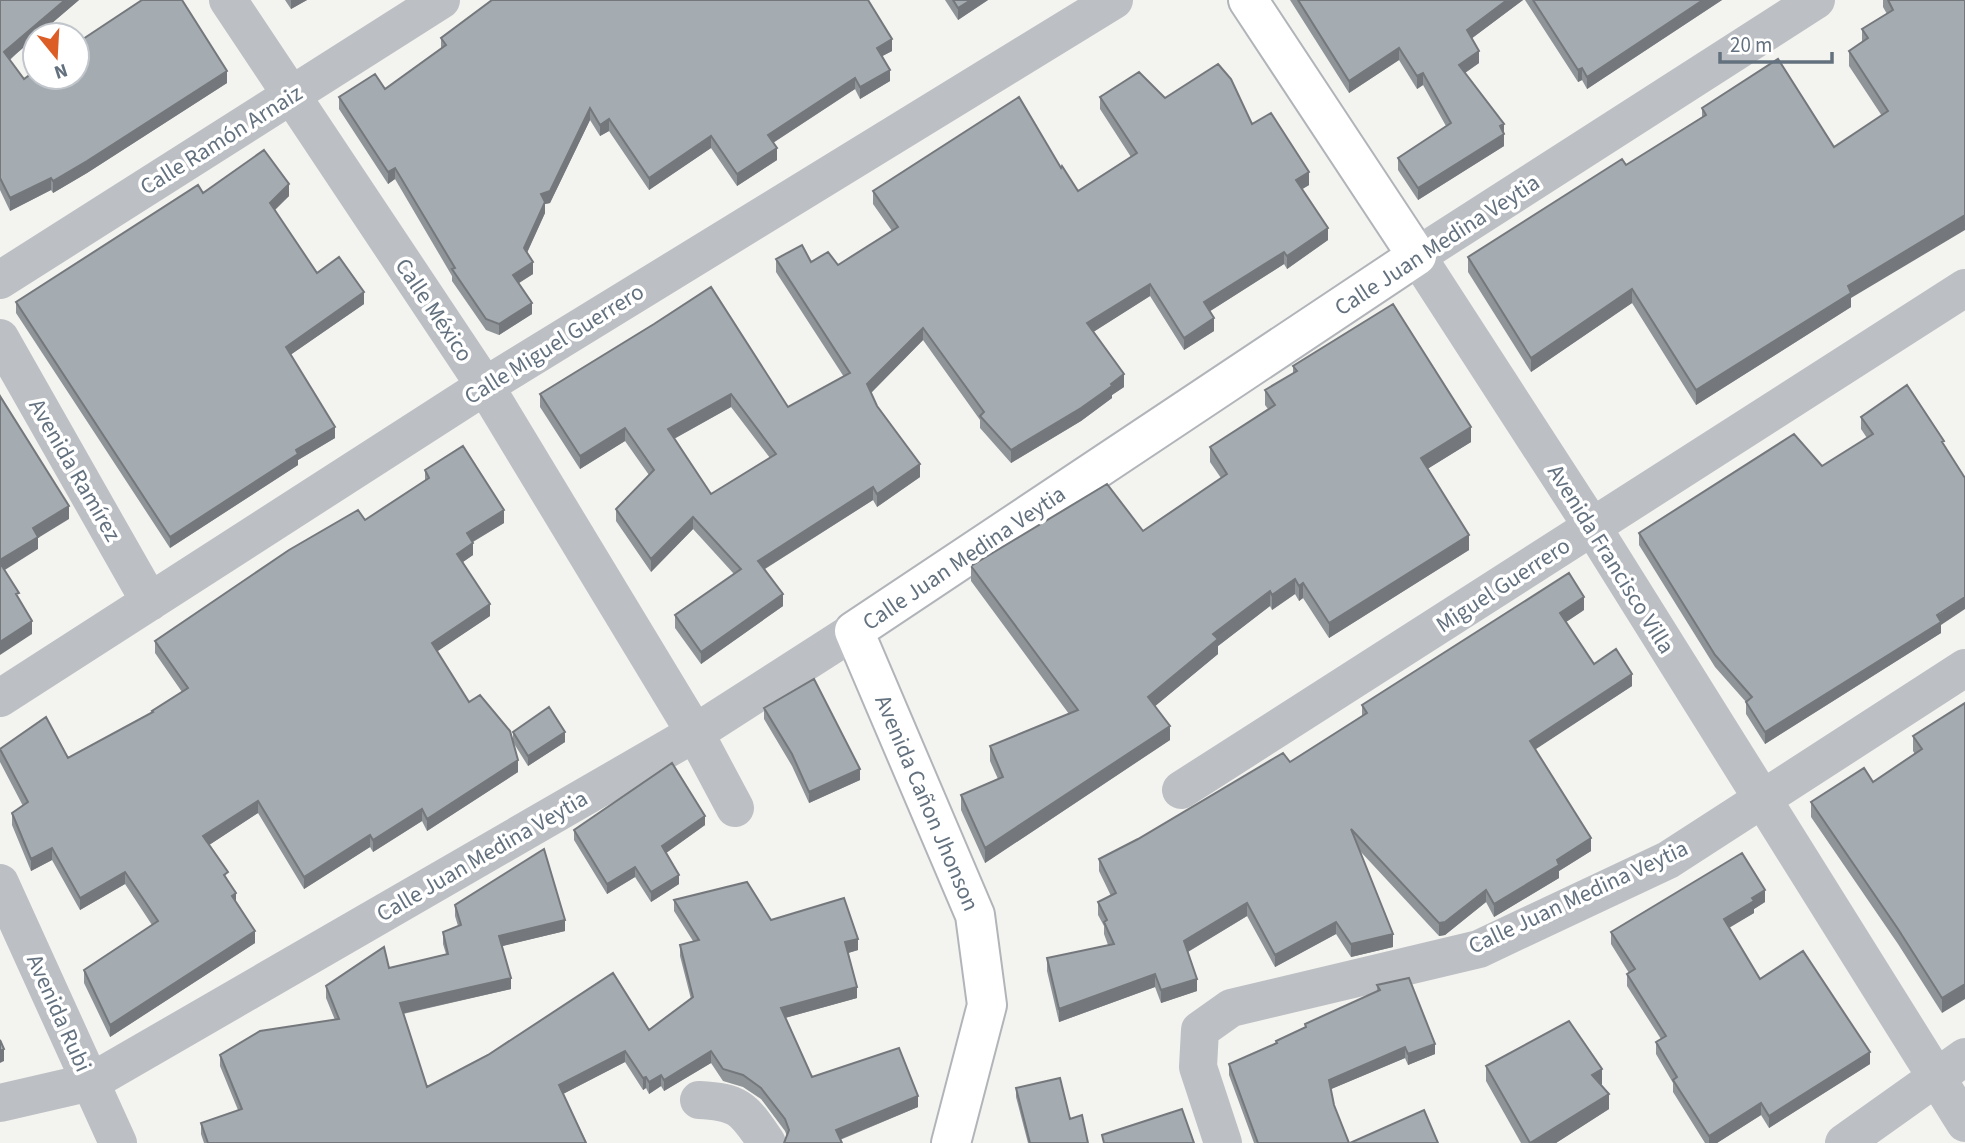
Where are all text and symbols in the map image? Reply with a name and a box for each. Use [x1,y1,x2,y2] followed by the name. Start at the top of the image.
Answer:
[21,21,91,91] north arrow
[1720,21,1832,65] scale bar
[1730,30,1772,60] text: 20 m
[51,56,71,86] text: N
[133,77,309,203] street label: Calle Ramón Arnaiz
[1328,166,1546,324] street label: Calle Juan Medina Veytia
[387,252,481,368] street label: Calle México
[458,275,650,413] street label: Calle Miguel Guerrero
[21,393,129,548] street label: Avenida Ramírez
[1539,458,1683,660] street label: Avenida Francisco Villa
[856,478,1072,638] street label: Calle Juan Medina Veytia
[1430,529,1576,641] street label: Miguel Guerrero
[867,690,987,916] street label: Avenida Cañon Jhonson
[370,782,594,930] street label: Calle Juan Medina Veytia
[1463,832,1693,962] street label: Calle Juan Medina Veytia
[18,949,100,1077] street label: Avenida Rubi

